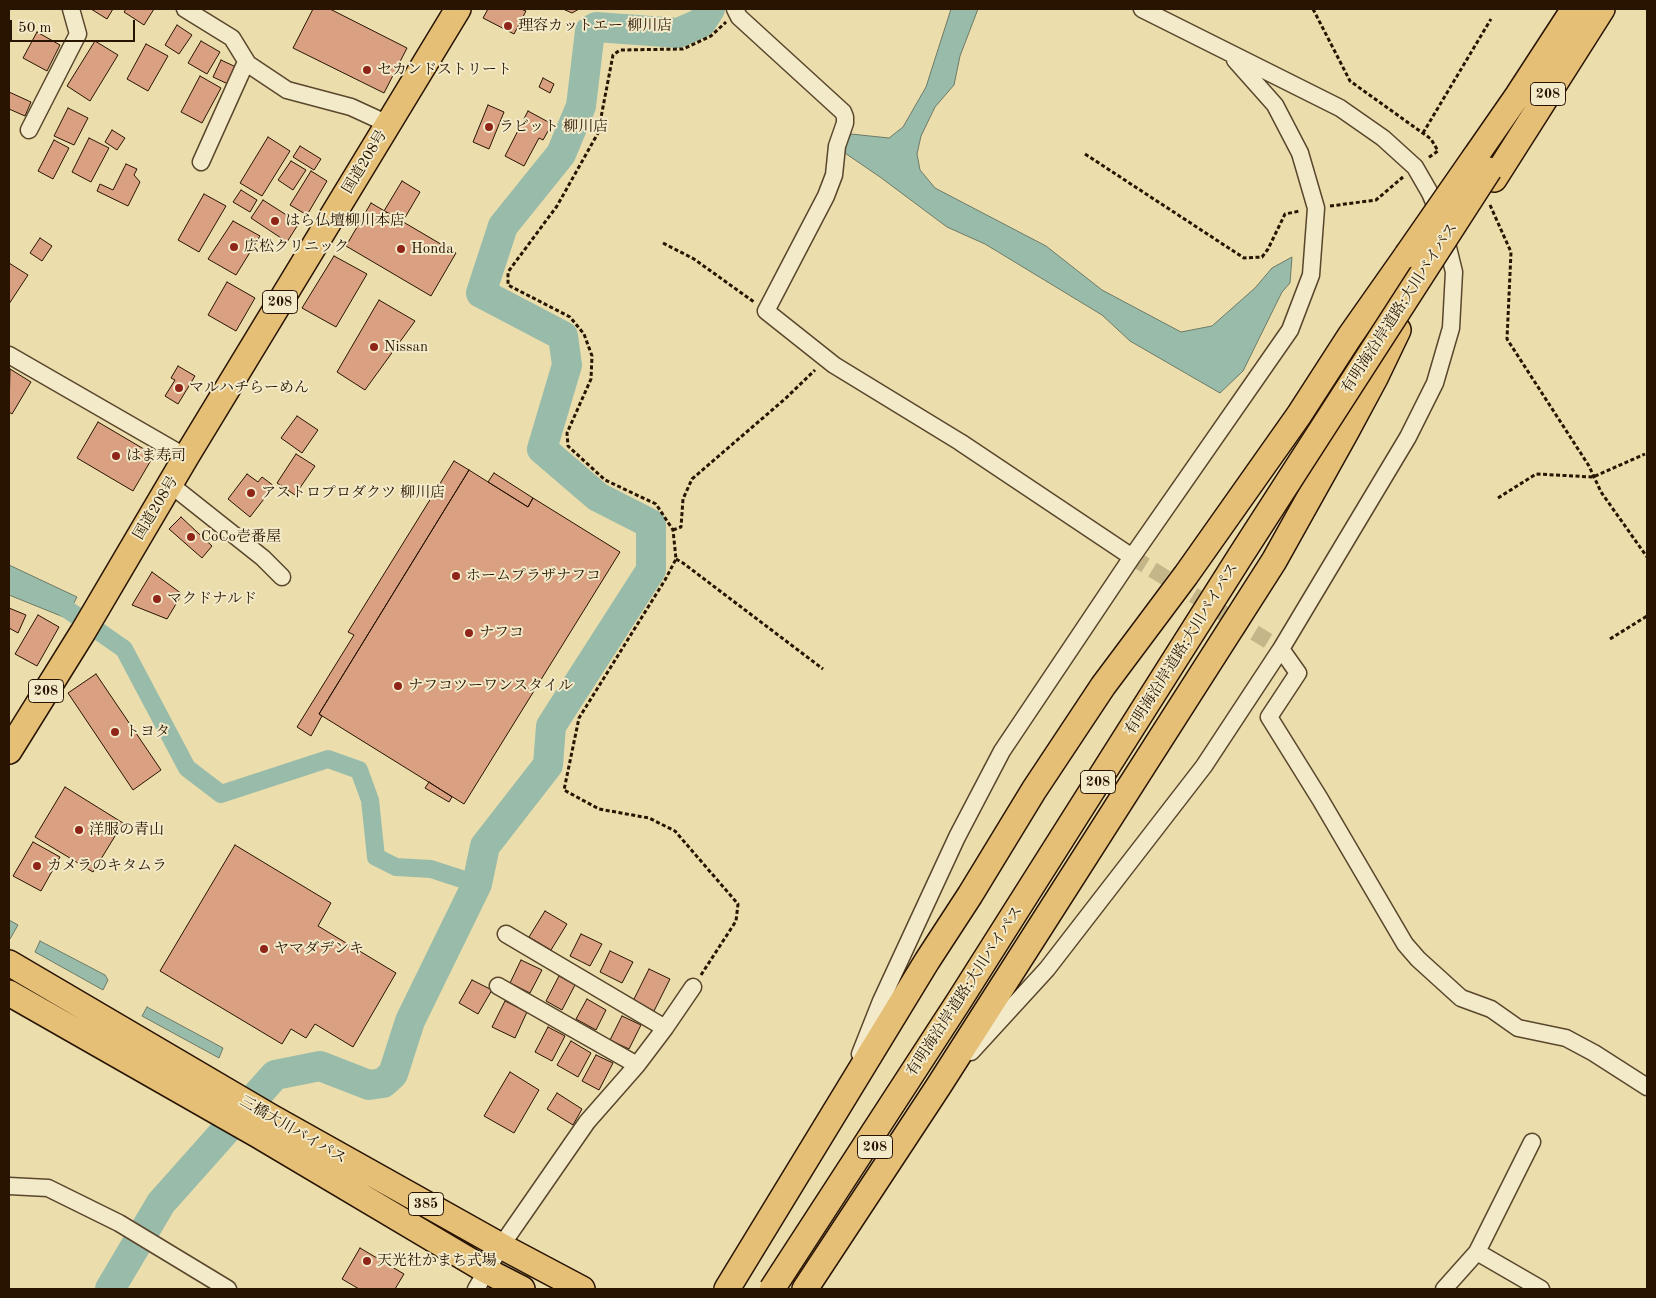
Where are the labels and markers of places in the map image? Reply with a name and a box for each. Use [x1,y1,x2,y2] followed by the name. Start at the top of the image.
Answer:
[518,17,672,35] place label: 理容カットエー 柳川店
[502,20,514,32] marker: 理容カットエー 柳川店
[377,61,512,79] place label: セカンドストリート
[361,64,373,76] marker: セカンドストリート
[499,118,608,136] place label: ラビット 柳川店
[483,121,495,133] marker: ラビット 柳川店
[285,212,405,230] place label: はら仏壇柳川本店
[269,215,281,227] marker: はら仏壇柳川本店
[244,238,349,256] place label: 広松クリニック
[411,240,454,258] place label: Honda
[228,241,240,253] marker: 広松クリニック
[395,243,407,255] marker: Honda
[384,338,428,356] place label: Nissan
[368,341,380,353] marker: Nissan
[189,379,309,397] place label: マルハチらーめん
[173,382,185,394] marker: マルハチらーめん
[126,447,186,465] place label: はま寿司
[110,450,122,462] marker: はま寿司
[261,484,445,502] place label: アストロプロダクツ 柳川店
[245,487,257,499] marker: アストロプロダクツ 柳川店
[201,528,281,546] place label: CoCo壱番屋
[185,531,197,543] marker: CoCo壱番屋
[466,567,601,585] place label: ホームプラザナフコ
[450,570,462,582] marker: ホームプラザナフコ
[167,590,257,608] place label: マクドナルド
[151,593,163,605] marker: マクドナルド
[479,624,524,642] place label: ナフコ
[463,627,475,639] marker: ナフコ
[408,677,573,695] place label: ナフコツーワンスタイル
[392,680,404,692] marker: ナフコツーワンスタイル
[125,723,170,741] place label: トヨタ
[109,726,121,738] marker: トヨタ
[89,821,164,839] place label: 洋服の青山
[73,824,85,836] marker: 洋服の青山
[47,857,167,875] place label: カメラのキタムラ
[31,860,43,872] marker: カメラのキタムラ
[274,940,364,958] place label: ヤマダデンキ
[258,943,270,955] marker: ヤマダデンキ
[377,1252,497,1270] place label: 天光社かまち式場
[361,1255,373,1267] marker: 天光社かまち式場

